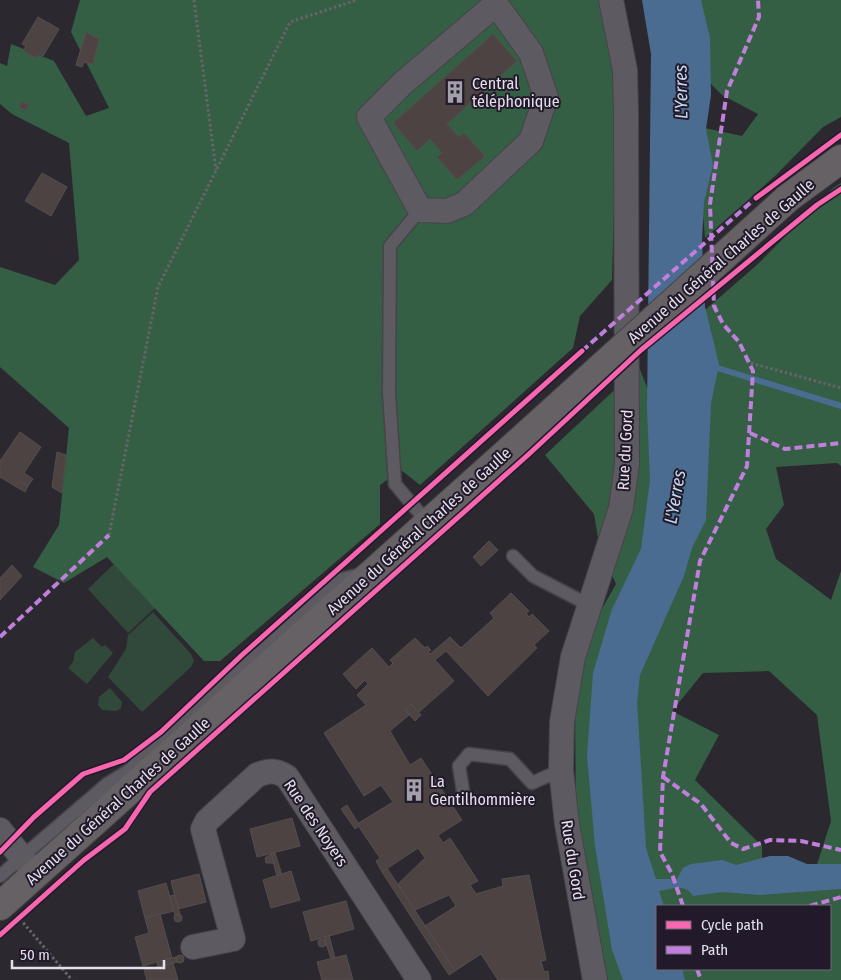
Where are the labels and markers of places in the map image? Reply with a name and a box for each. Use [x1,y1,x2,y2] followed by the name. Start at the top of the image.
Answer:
[472,74,560,111] place label: Central téléphonique
[442,79,468,105] building icon: Central téléphonique
[430,772,536,809] place label: La Gentilhommière
[401,777,427,803] building icon: La Gentilhommière

